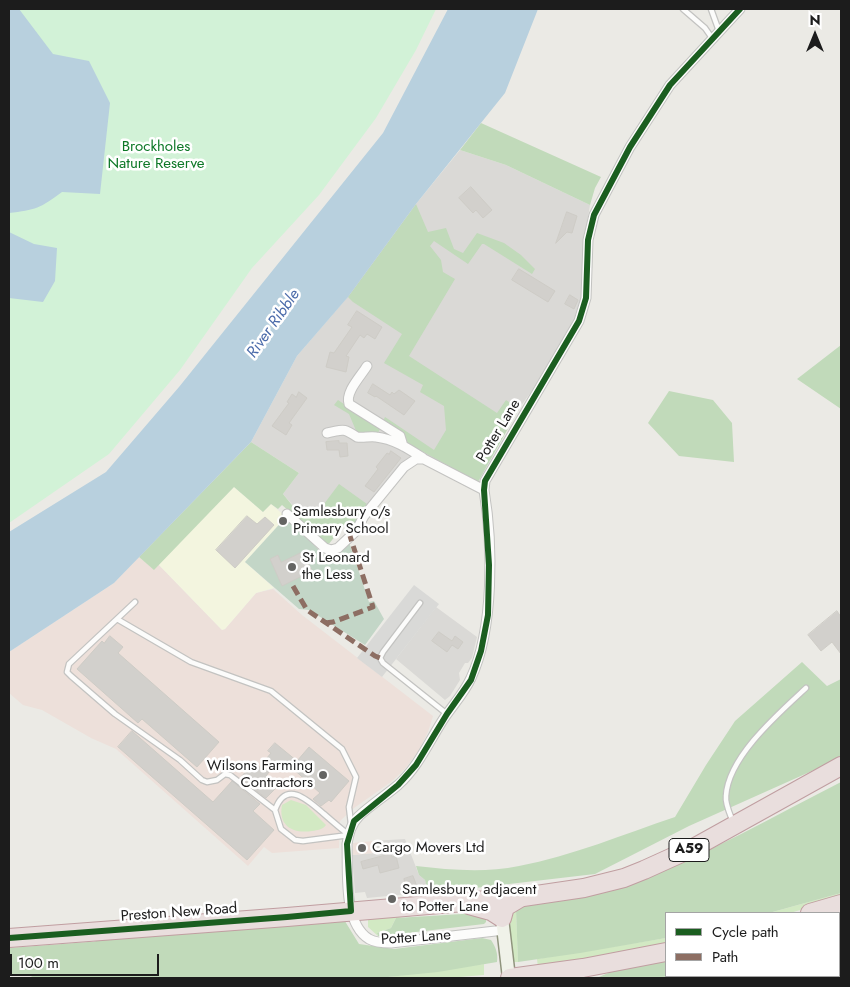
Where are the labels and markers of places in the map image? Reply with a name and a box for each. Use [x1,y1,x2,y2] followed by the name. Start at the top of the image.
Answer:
[293,503,390,538] place label: Samlesbury o/s Primary School
[277,515,289,527] marker: Samlesbury o/s Primary School
[302,549,370,584] place label: St Leonard the Less
[286,561,298,573] marker: St Leonard the Less
[207,757,313,792] place label: Wilsons Farming Contractors
[317,769,329,781] marker: Wilsons Farming Contractors
[372,839,484,857] place label: Cargo Movers Ltd
[356,842,368,854] marker: Cargo Movers Ltd
[402,881,536,916] place label: Samlesbury, adjacent to Potter Lane
[386,893,398,905] marker: Samlesbury, adjacent to Potter Lane

